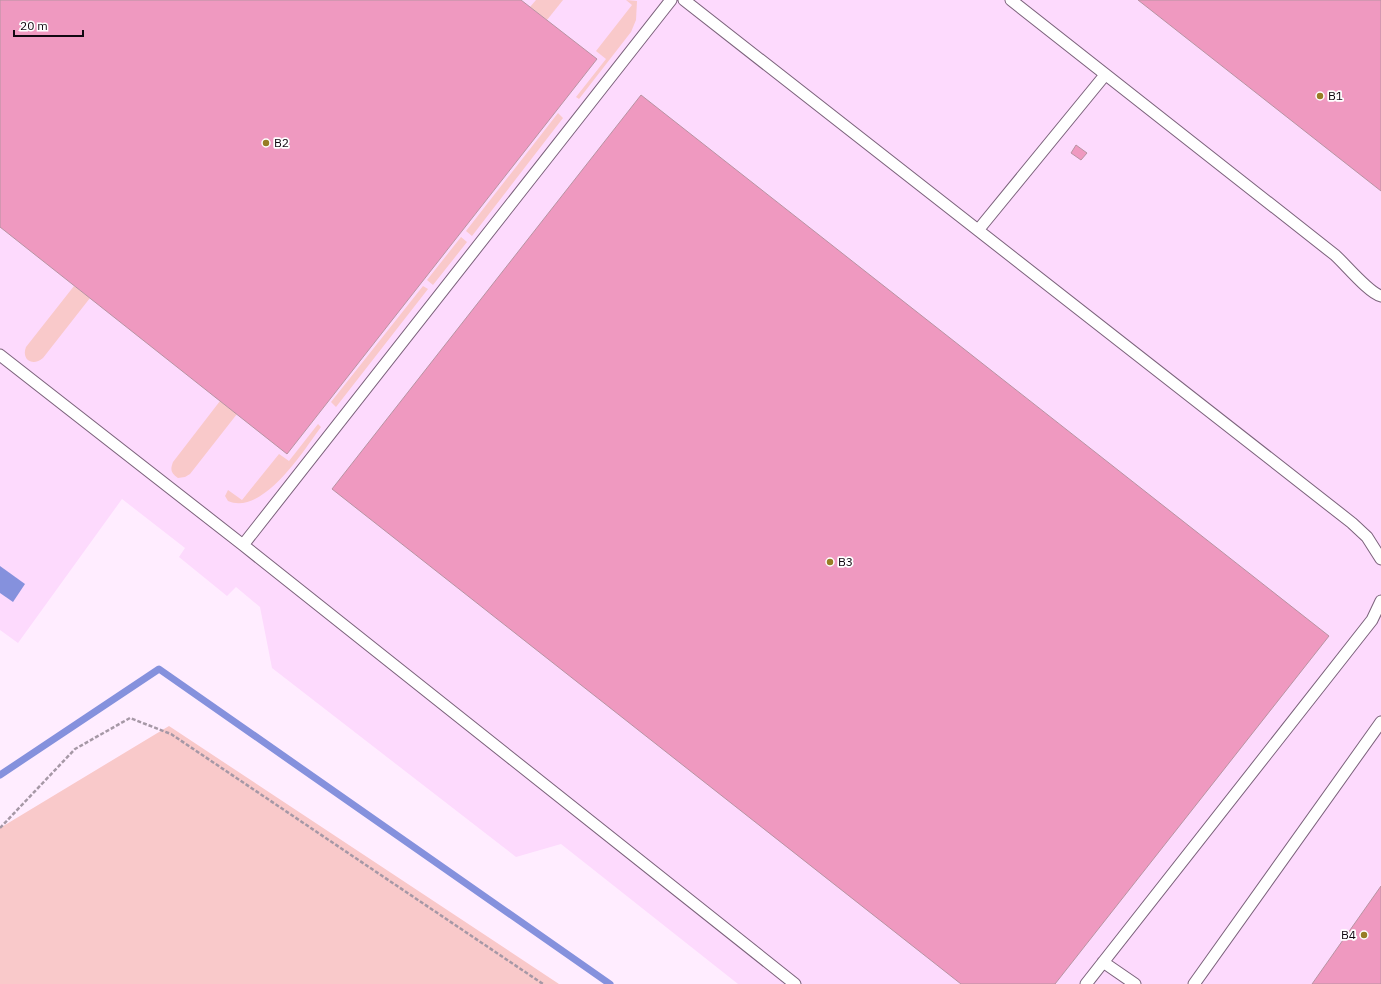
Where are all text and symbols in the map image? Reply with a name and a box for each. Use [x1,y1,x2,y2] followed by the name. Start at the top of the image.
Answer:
[14,12,83,38] scale bar
[20,18,48,33] text: 20 m
[1328,88,1343,103] place label: B1
[1315,91,1325,101] marker: B1
[274,135,289,150] place label: B2
[261,138,271,148] marker: B2
[838,554,853,569] place label: B3
[825,557,835,567] marker: B3
[1341,927,1356,942] place label: B4
[1359,930,1369,940] marker: B4

